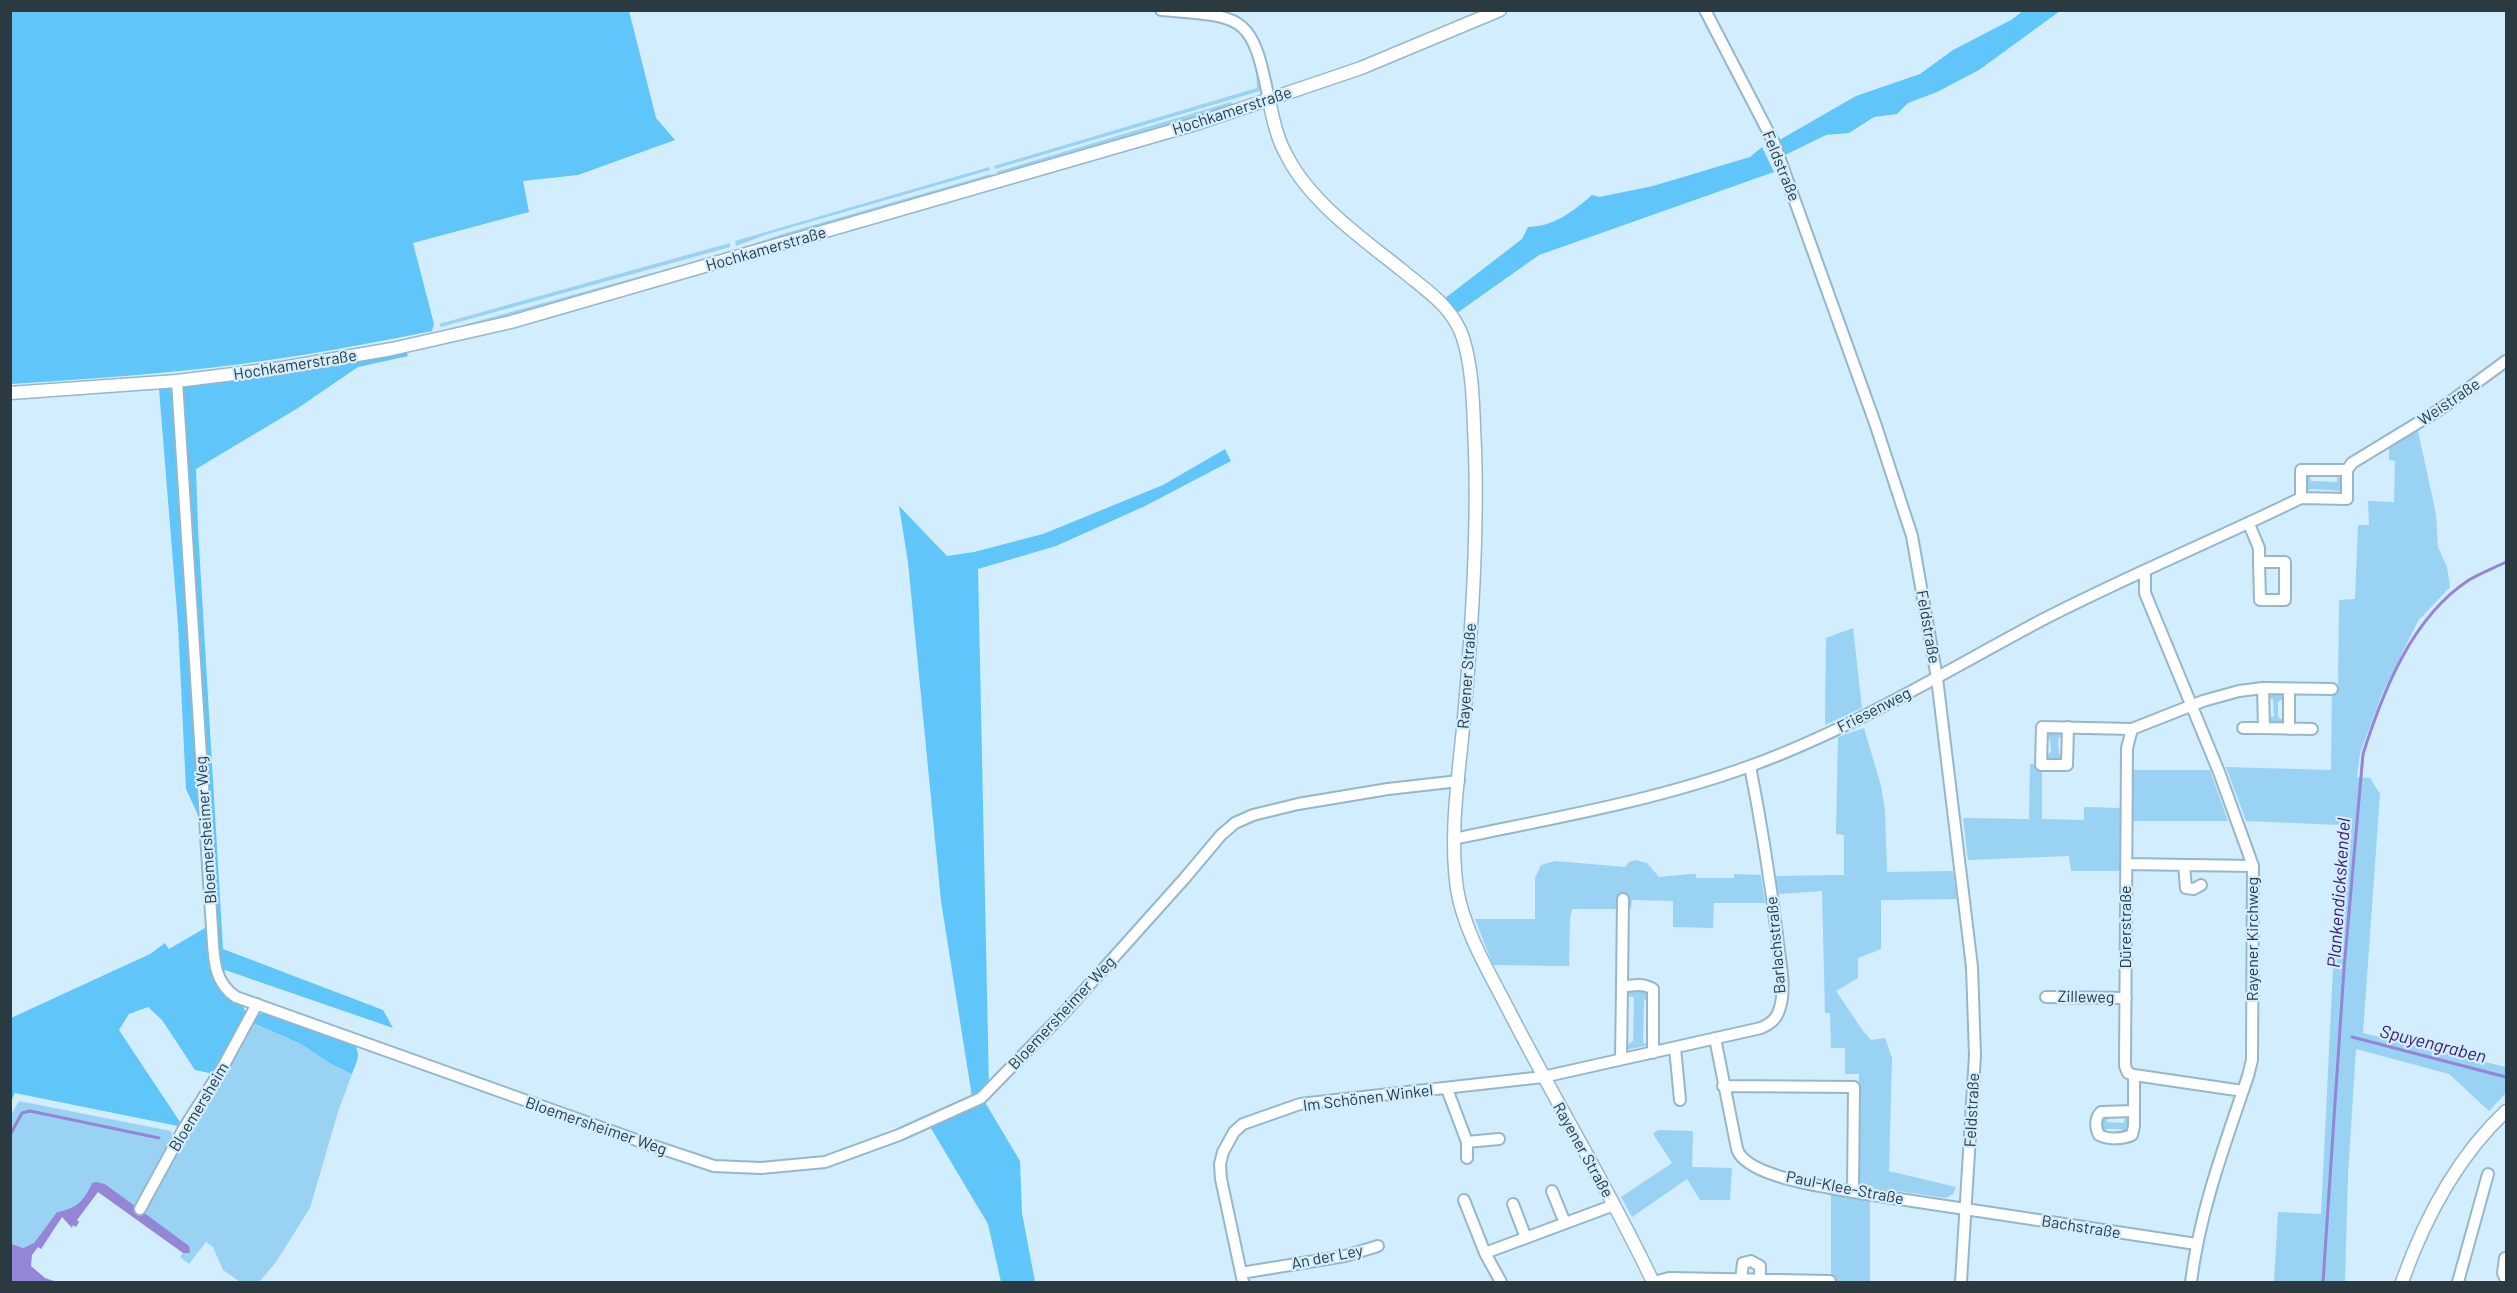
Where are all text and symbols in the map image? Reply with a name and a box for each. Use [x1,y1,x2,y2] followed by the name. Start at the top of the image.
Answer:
[1170,83,1294,139] street label: Hochkamerstraße
[1758,128,1804,204] street label: Feldstraße
[704,223,828,275] street label: Hochkamerstraße
[232,346,358,384] street label: Hochkamerstraße
[2414,374,2484,430] street label: Weistraße
[1912,589,1944,665] street label: Feldstraße
[1454,622,1480,730] street label: Rayener Straße
[1834,683,1914,737] street label: Friesenweg
[191,755,221,905] street label: Bloemersheimer Weg
[2323,817,2355,969] water label: Plankendickskendel
[2243,877,2263,1001] street label: Rayener Kirchweg
[2116,885,2136,969] street label: Dürerstraße
[1762,896,1790,994] street label: Barlachstraße
[1004,952,1120,1074] street label: Bloemersheimer Weg
[2057,987,2115,1007] street label: Zilleweg
[2378,1020,2488,1068] water label: Spuyengraben
[165,1059,233,1155] street label: Bloemersheim
[1960,1072,1984,1148] street label: Feldstraße
[1302,1080,1434,1116] street label: Im Schönen Winkel
[523,1093,669,1159] street label: Bloemersheimer Weg
[1549,1099,1617,1201] street label: Rayener Straße
[1784,1167,1906,1209] street label: Paul-Klee-Straße
[2040,1211,2122,1243] street label: Bachstraße
[1290,1241,1364,1273] street label: An der Ley

